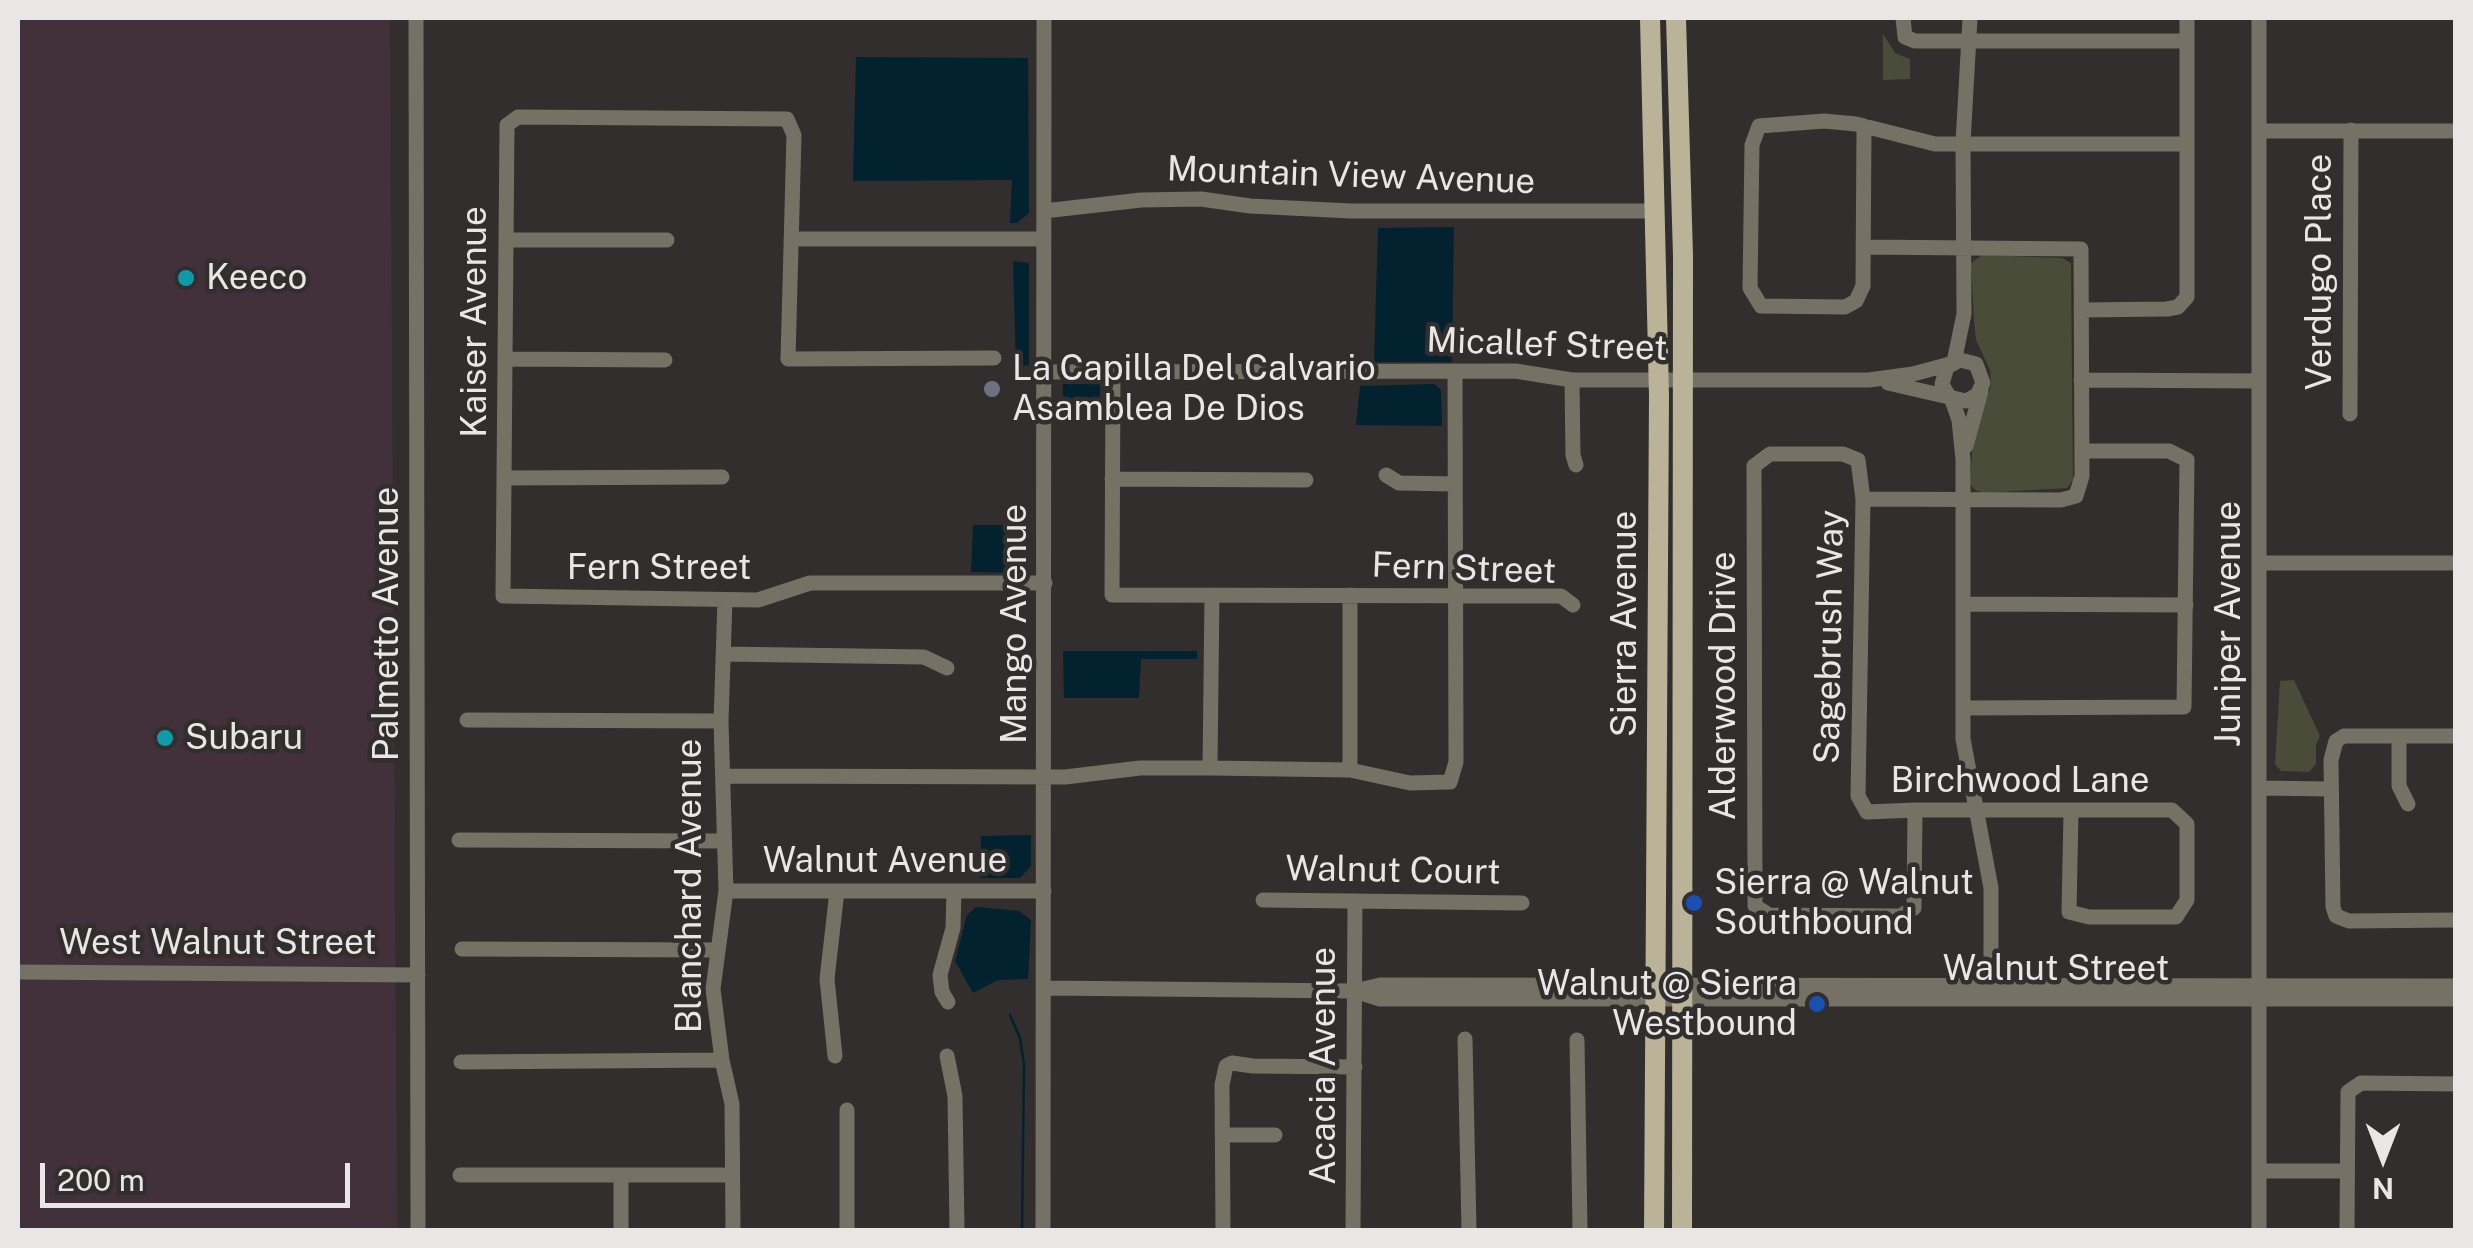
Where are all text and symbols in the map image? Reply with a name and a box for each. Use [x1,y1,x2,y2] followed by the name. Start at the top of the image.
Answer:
[1166,149,1536,203] street label: Mountain View Avenue
[2299,154,2341,390] street label: Verdugo Place
[454,206,496,438] street label: Kaiser Avenue
[206,257,307,299] place label: Keeco
[175,267,197,289] marker: Keeco
[1426,320,1668,370] street label: Micallef Street
[1012,348,1376,430] place label: La Capilla Del Calvario Asamblea De Dios
[981,378,1003,400] marker: La Capilla Del Calvario Asamblea De Dios
[366,487,408,761] street label: Palmetto Avenue
[2208,501,2250,747] street label: Juniper Avenue
[994,504,1036,744] street label: Mango Avenue
[1807,509,1853,765] street label: Sagebrush Way
[1604,511,1646,737] street label: Sierra Avenue
[1371,545,1557,593] street label: Fern Street
[567,547,751,589] street label: Fern Street
[1703,551,1745,821] street label: Alderwood Drive
[185,717,303,759] place label: Subaru
[154,727,176,749] marker: Subaru
[669,739,711,1033] street label: Blanchard Avenue
[1890,760,2150,802] street label: Birchwood Lane
[763,840,1007,882] street label: Walnut Avenue
[1285,848,1501,894] street label: Walnut Court
[1714,862,1974,944] place label: Sierra @ Walnut Southbound
[1683,892,1705,914] marker: Sierra @ Walnut Southbound
[59,922,377,964] street label: West Walnut Street
[1303,947,1345,1185] street label: Acacia Avenue
[1943,948,2169,990] street label: Walnut Street
[1537,963,1797,1045] place label: Walnut @ Sierra Westbound
[1806,993,1828,1015] marker: Walnut @ Sierra Westbound
[2333,1108,2433,1208] north arrow
[45,1143,355,1205] scale bar
[57,1162,145,1198] text: 200 m
[2372,1172,2394,1205] text: N

